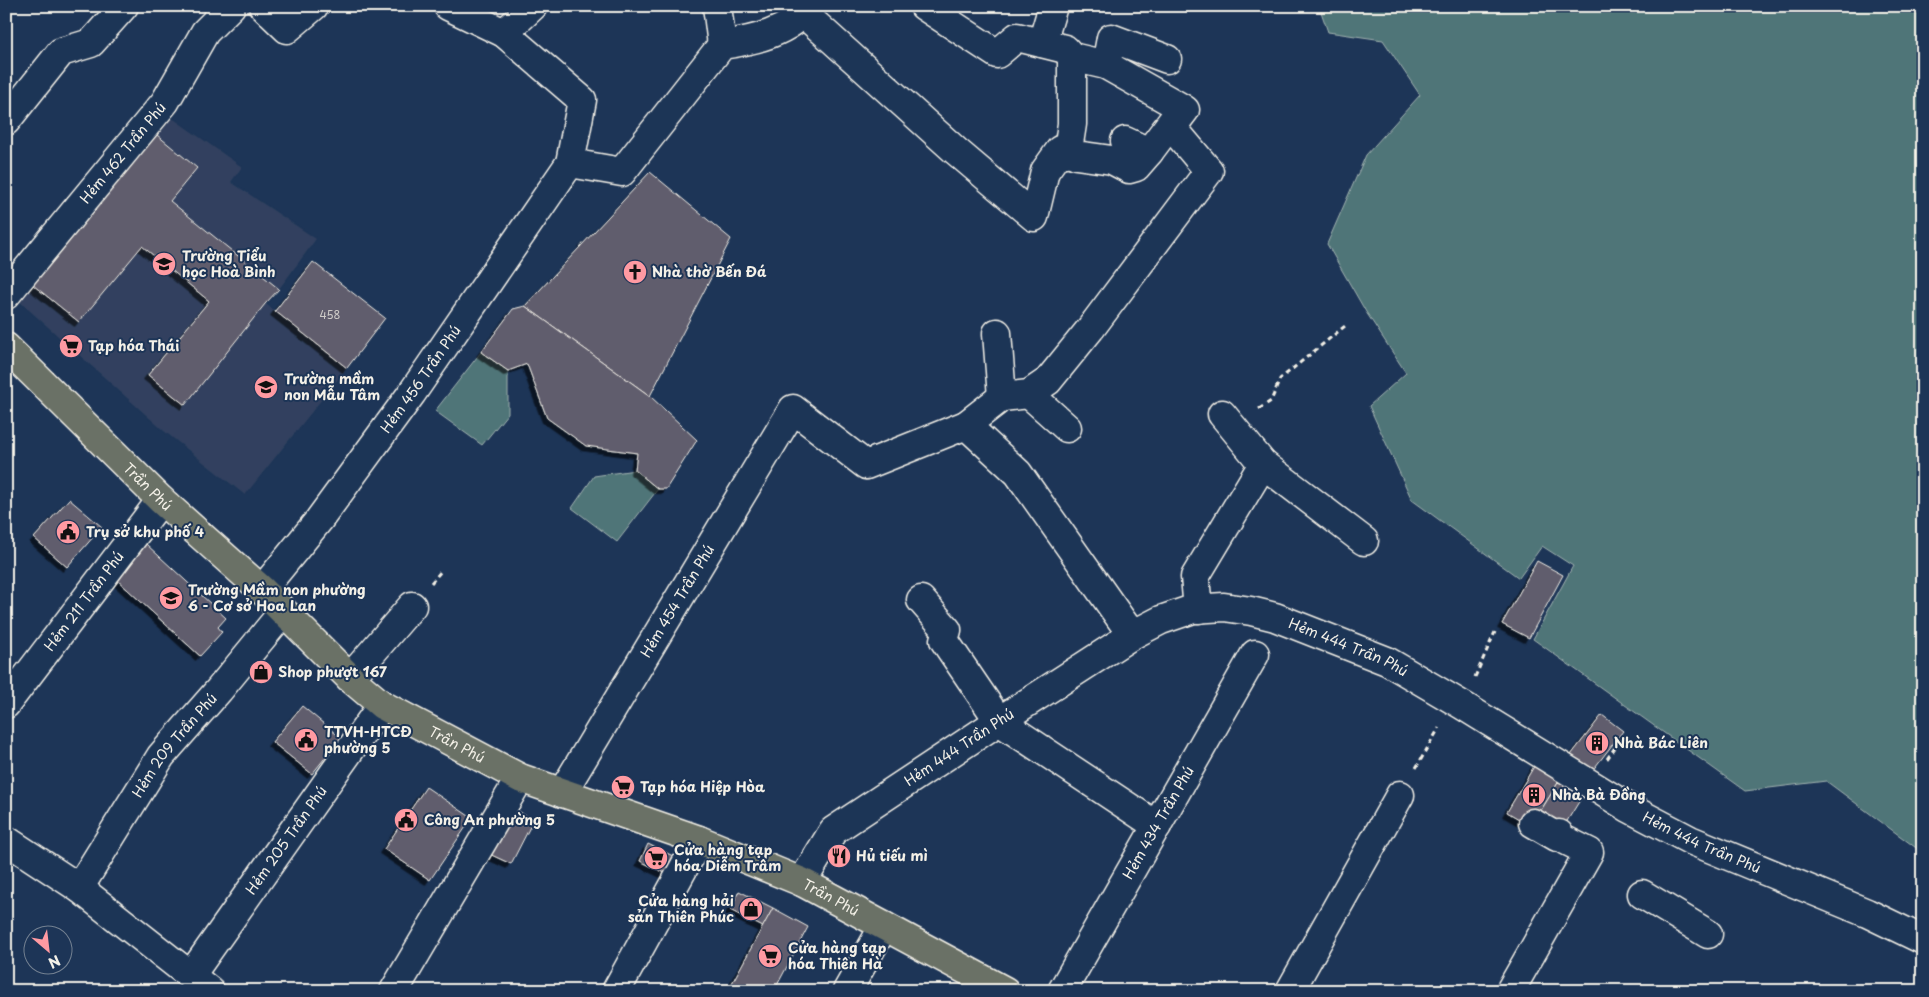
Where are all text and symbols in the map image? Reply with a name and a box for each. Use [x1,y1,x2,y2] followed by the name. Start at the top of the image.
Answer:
[75,97,171,208] street label: Hẻm 462 Trần Phú
[182,245,276,282] place label: Trường Tiểu học Hoà Bình
[151,251,177,277] school or university icon: Trường Tiểu học Hoà Bình
[622,259,648,285] church icon: Nhà thờ Bến Đá
[652,261,767,282] place label: Nhà thờ Bến Đá
[320,306,341,323] house number: 458
[375,321,466,437] street label: Hẻm 456 Trần Phú
[58,333,84,359] supermarket icon: Tạp hóa Thái
[88,335,179,356] place label: Tạp hóa Thái
[284,368,380,405] place label: Trường mầm non Mẫu Tâm
[253,374,279,400] school or university icon: Trường mầm non Mẫu Tâm
[119,457,177,515] street label: Trần Phú
[55,519,81,545] public building icon: Trụ sở khu phố 4
[86,521,204,542] place label: Trụ sở khu phố 4
[635,540,719,661] street label: Hẻm 454 Trần Phú
[39,547,128,655] street label: Hẻm 211 Trần Phú
[188,579,366,616] place label: Trường Mầm non phường 6 - Cơ sở Hoa Lan
[158,585,184,611] school or university icon: Trường Mầm non phường 6 - Cơ sở Hoa Lan
[1286,612,1412,681] street label: Hẻm 444 Trần Phú
[248,659,274,685] shop icon: Shop phượt 167
[278,661,387,682] place label: Shop phượt 167
[127,688,222,802] street label: Hẻm 209 Trần Phú
[900,703,1018,791] street label: Hẻm 444 Trần Phú
[324,721,412,758] place label: TTVH-HTCĐ phường 5
[425,721,489,768] street label: Trần Phú
[293,727,319,753] public building icon: TTVH-HTCĐ phường 5
[1584,730,1610,756] building icon: Nhà Bác Liên
[1614,732,1708,753] place label: Nhà Bác Liên
[1117,762,1199,883] street label: Hẻm 434 Trần Phú
[610,774,636,800] supermarket icon: Tạp hóa Hiệp Hòa
[640,776,765,797] place label: Tạp hóa Hiệp Hòa
[240,781,332,899] street label: Hẻm 205 Trần Phú
[1521,782,1547,808] building icon: Nhà Bà Đồng
[1552,784,1646,805] place label: Nhà Bà Đồng
[1639,806,1764,878] street label: Hẻm 444 Trần Phú
[393,807,419,833] public building icon: Công An phường 5
[424,809,555,830] place label: Công An phường 5
[674,839,781,876] place label: Cửa hàng tạp hóa Diễm Trâm
[826,843,852,869] restaurant icon: Hủ tiếu mì
[643,845,669,871] supermarket icon: Cửa hàng tạp hóa Diễm Trâm
[856,845,928,866] place label: Hủ tiếu mì
[799,873,863,921] street label: Trần Phú
[628,890,734,927] place label: Cửa hàng hải sản Thiên Phúc
[738,896,764,922] shop icon: Cửa hàng hải sản Thiên Phúc
[22,924,72,974] north arrow
[788,937,887,974] place label: Cửa hàng tạp hóa Thiên Hà
[757,943,783,969] supermarket icon: Cửa hàng tạp hóa Thiên Hà
[45,950,64,974] text: N

